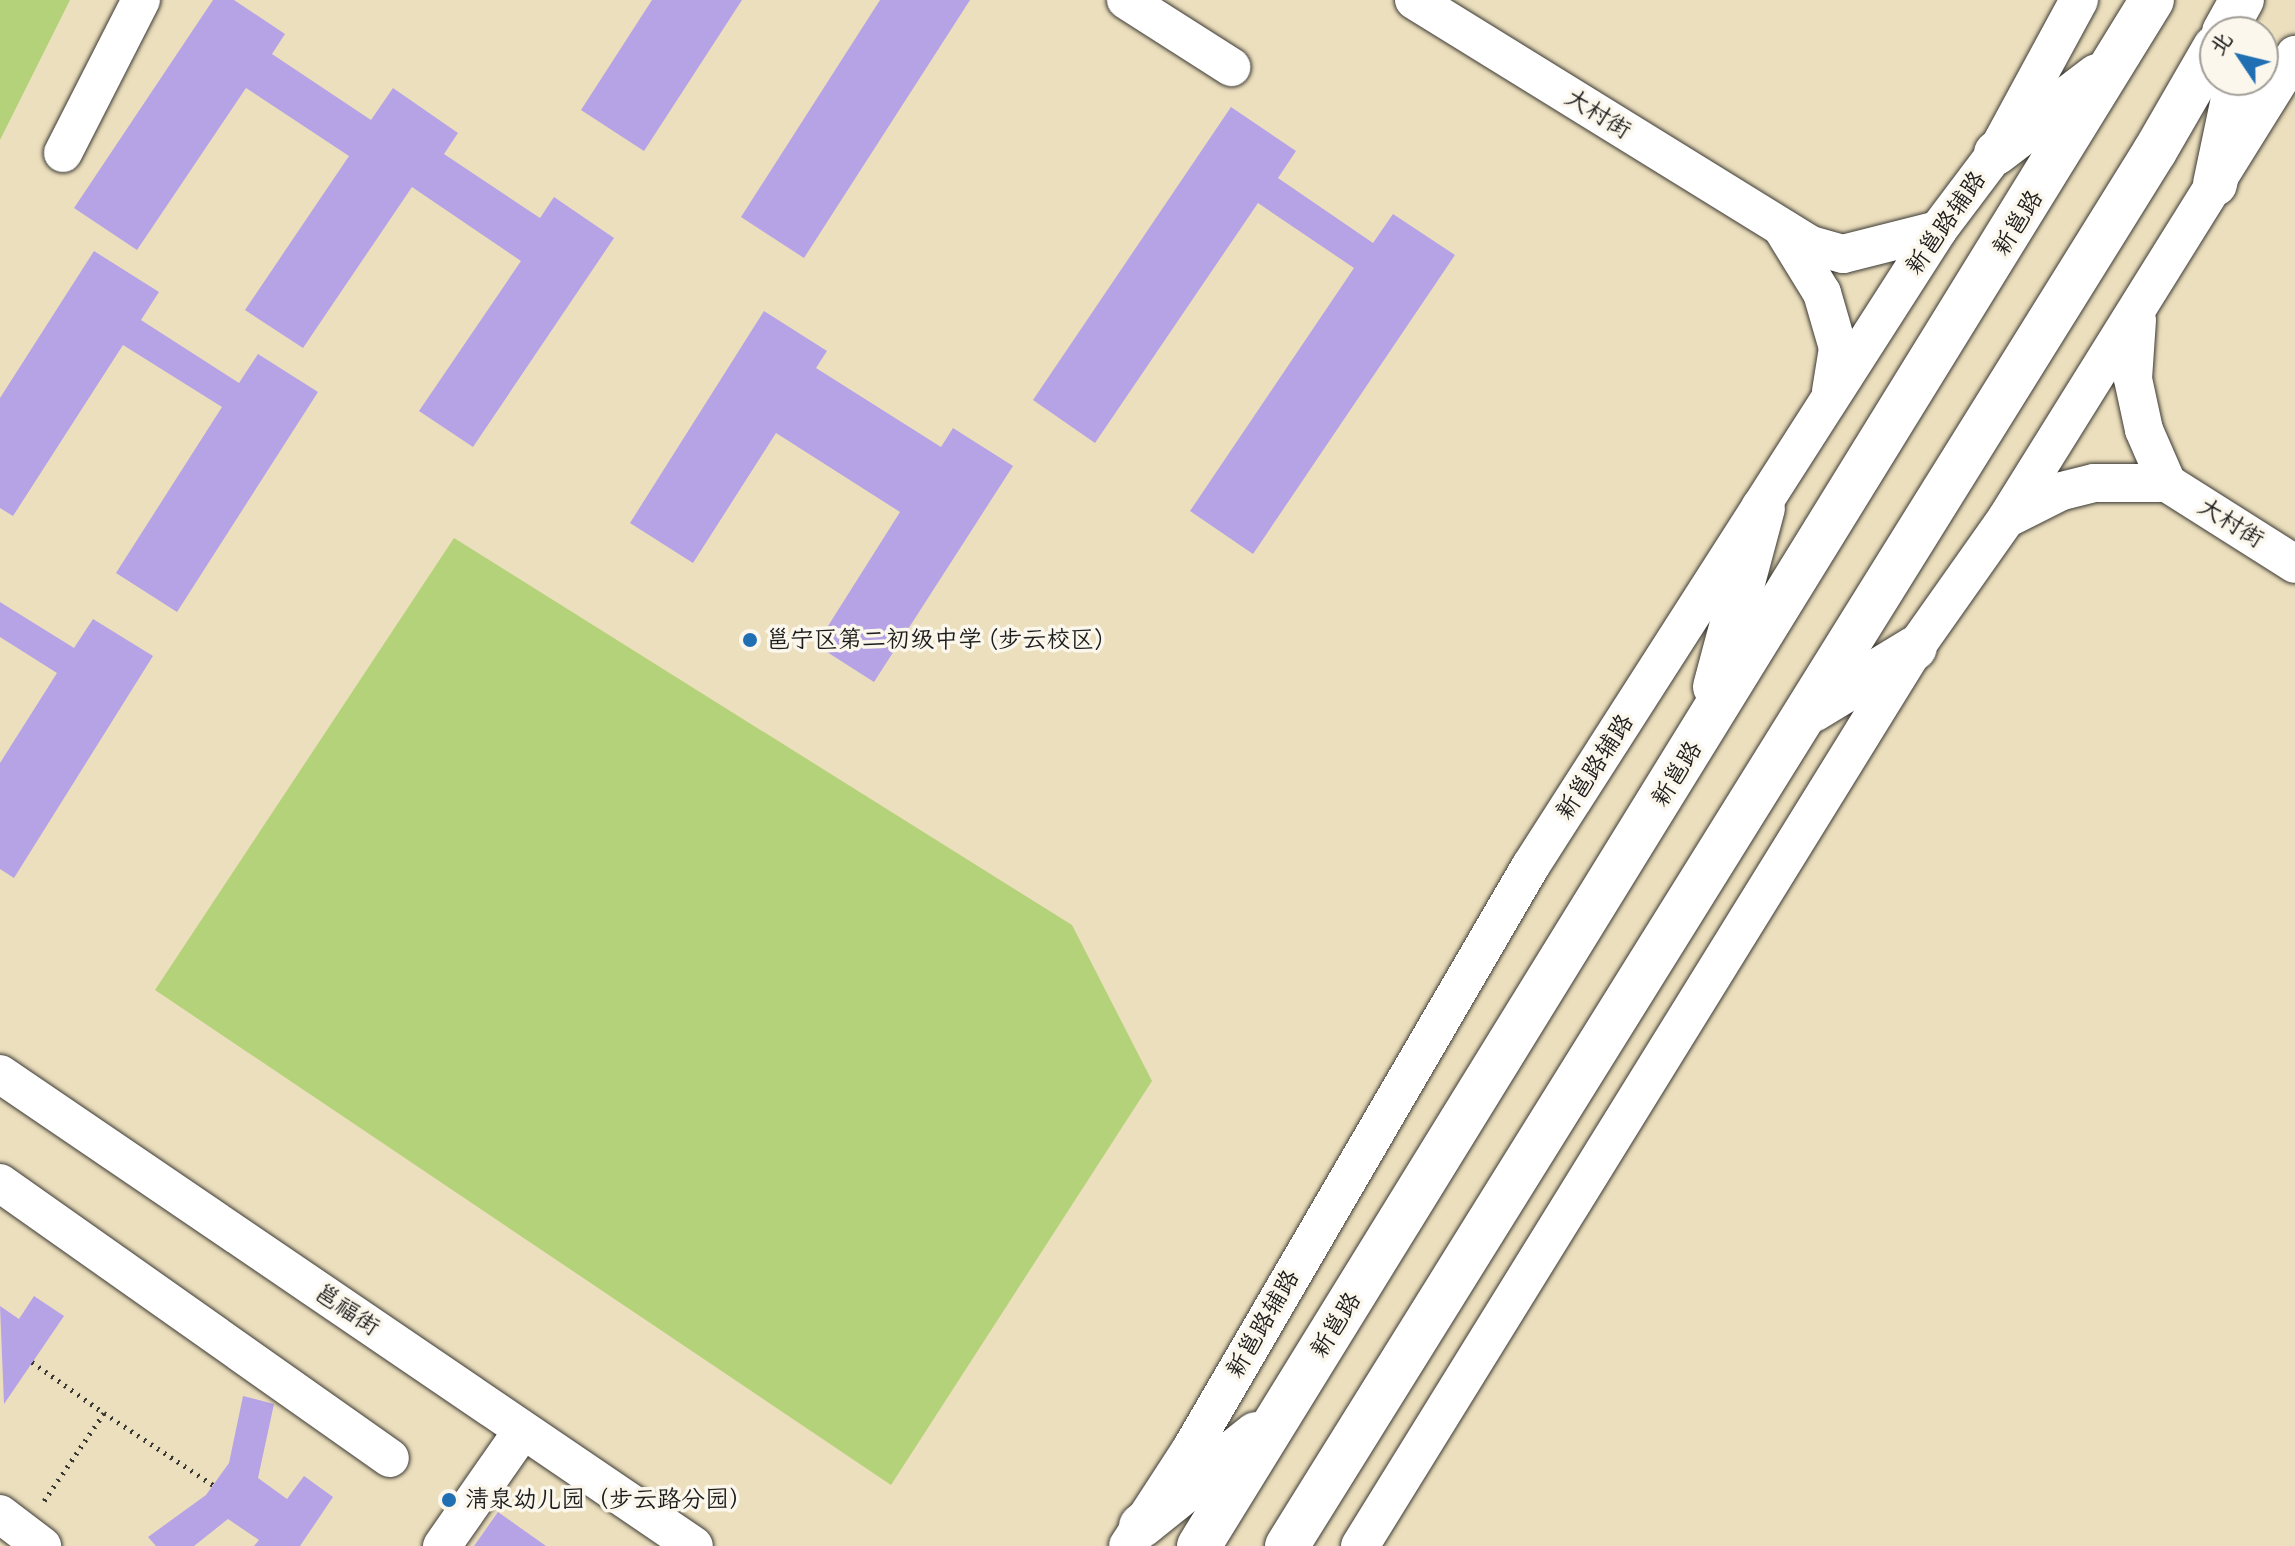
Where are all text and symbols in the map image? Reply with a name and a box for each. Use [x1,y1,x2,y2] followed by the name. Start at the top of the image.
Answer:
[2199,16,2279,96] north arrow
[2204,27,2238,60] text: 北
[1560,83,1636,145] street label: 大村街
[1900,166,1992,280] street label: 新邕路辅路
[1987,185,2049,261] street label: 新邕路
[2193,492,2269,554] street label: 大村街
[766,626,1103,654] place label: 邕宁区第二初级中学 (步云校区)
[741,631,759,649] marker: 邕宁区第二初级中学 (步云校区)
[1550,709,1640,825] street label: 新邕路辅路
[1646,736,1708,812] street label: 新邕路
[1221,1265,1305,1383] street label: 新邕路辅路
[309,1278,385,1342] street label: 邕福街
[1305,1287,1367,1363] street label: 新邕路
[465,1486,753,1514] place label: 清泉幼儿园（步云路分园）
[440,1491,458,1509] marker: 清泉幼儿园（步云路分园）

